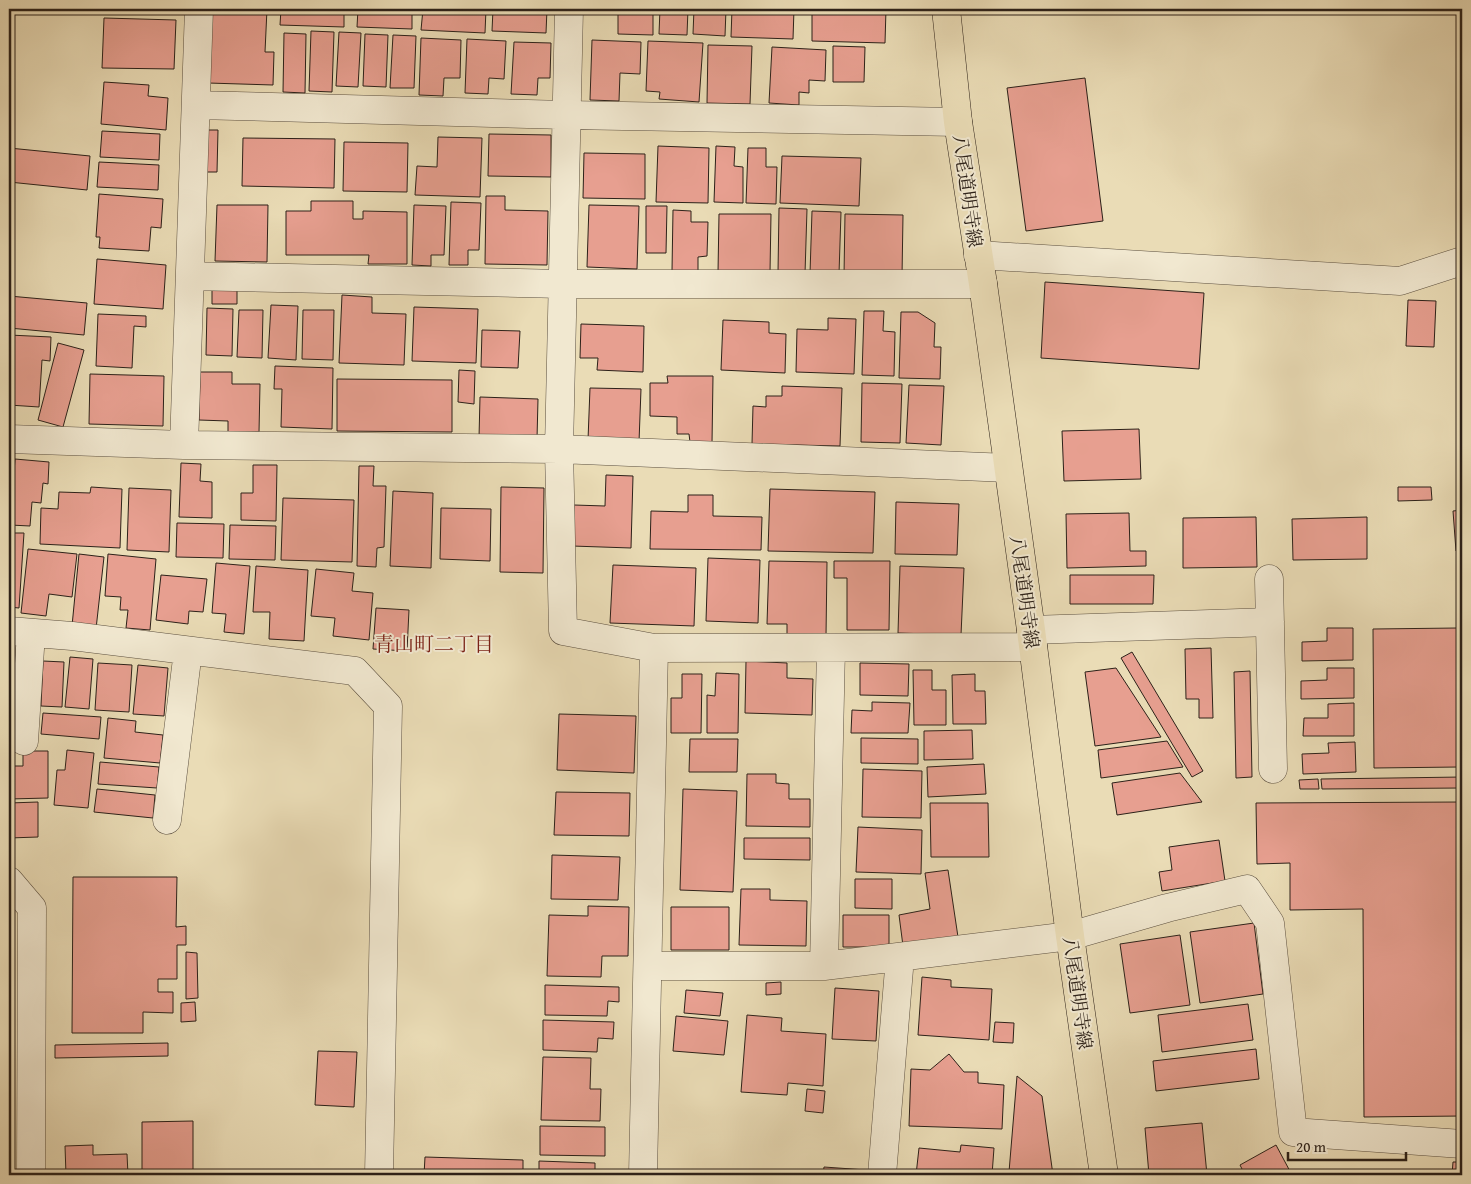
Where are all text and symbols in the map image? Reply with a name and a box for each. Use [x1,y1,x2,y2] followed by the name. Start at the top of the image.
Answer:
[946,133,990,249] street label: 八尾道明寺線
[1003,534,1047,650] street label: 八尾道明寺線
[374,629,494,658] district label: 青山町二丁目
[1056,935,1100,1051] street label: 八尾道明寺線
[1288,1129,1406,1161] scale bar
[1296,1136,1327,1157] text: 20 m

